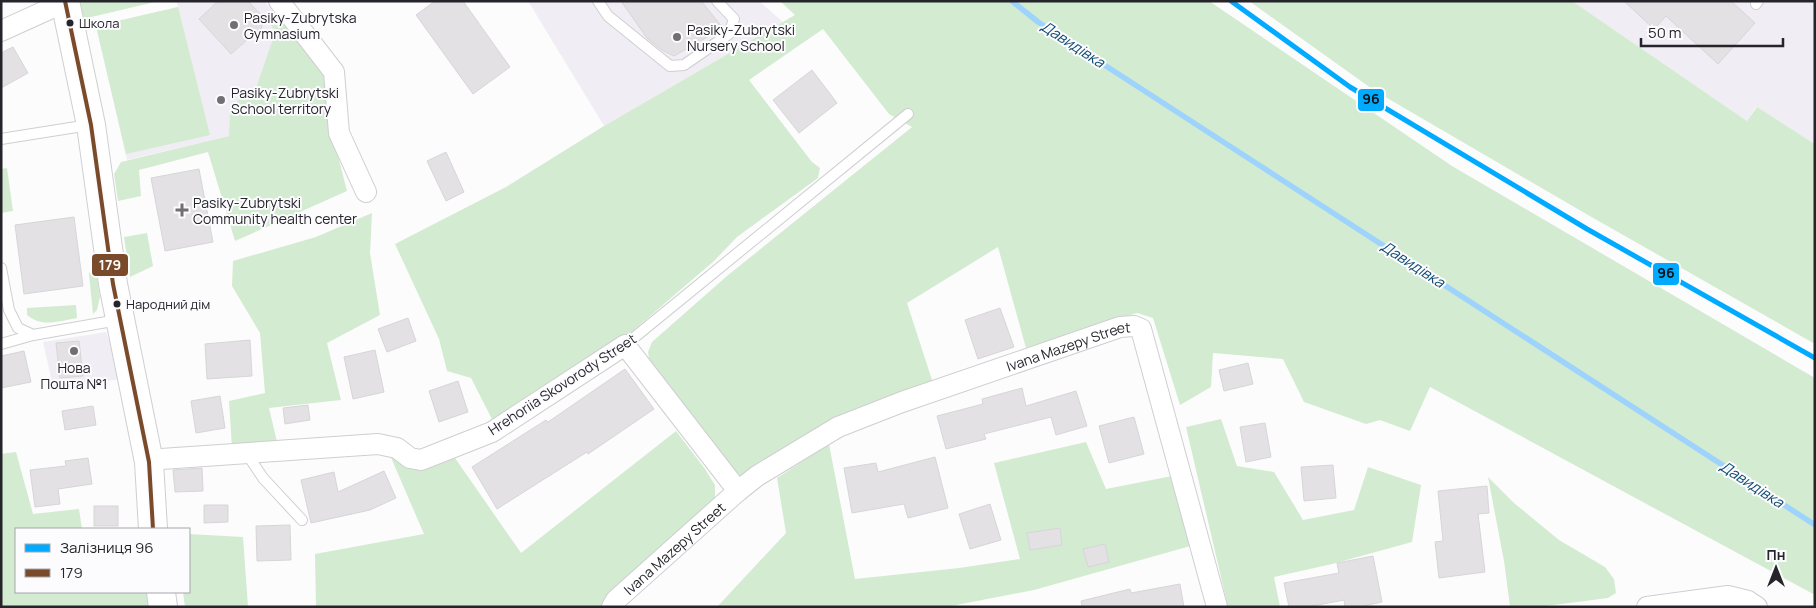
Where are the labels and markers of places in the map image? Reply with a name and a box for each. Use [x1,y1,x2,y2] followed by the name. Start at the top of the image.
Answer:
[244,8,357,43] place label: Pasiky-Zubrytska Gymnasium
[79,14,120,32] place label: Школа
[65,18,75,28] marker: Школа
[228,19,240,31] marker: Pasiky-Zubrytska Gymnasium
[687,20,795,55] place label: Pasiky-Zubrytski Nursery School
[671,31,683,43] marker: Pasiky-Zubrytski Nursery School
[231,83,339,118] place label: Pasiky-Zubrytski School territory
[215,94,227,106] marker: Pasiky-Zubrytski School territory
[193,193,357,228] place label: Pasiky-Zubrytski Community health center
[175,203,189,217] marker: Pasiky-Zubrytski Community health center
[126,295,210,313] place label: Народний дім
[112,299,122,309] marker: Народний дім
[68,345,80,357] marker: Нова Пошта №1
[41,358,107,393] place label: Нова Пошта №1

